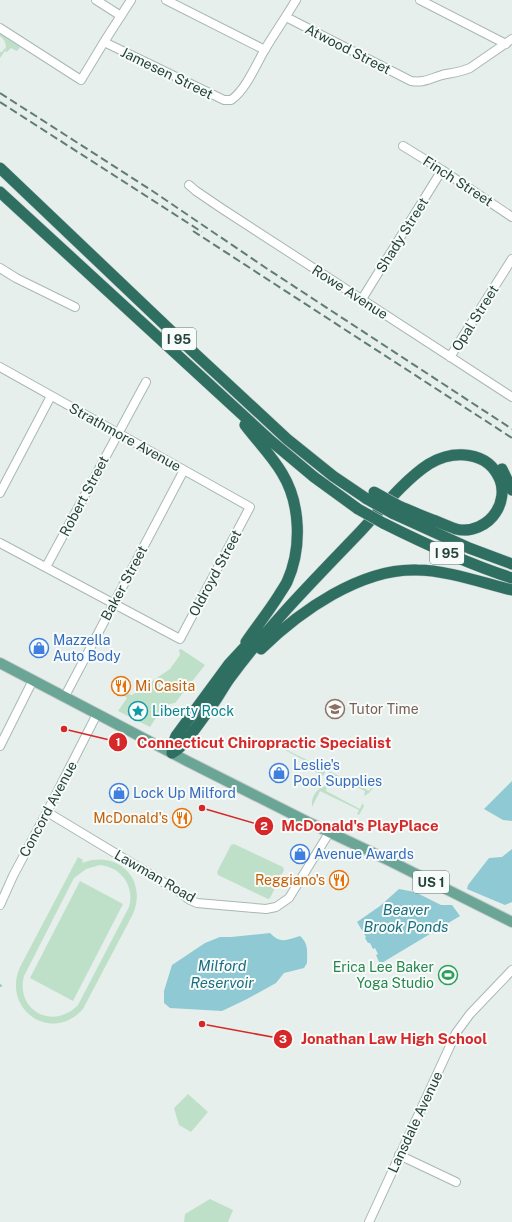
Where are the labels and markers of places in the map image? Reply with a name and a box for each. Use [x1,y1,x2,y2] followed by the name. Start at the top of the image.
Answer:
[53,632,121,664] place label: Mazzella Auto Body
[28,637,50,659] shop icon: Mazzella Auto Body
[110,675,132,697] restaurant icon: Mi Casita
[135,678,195,694] place label: Mi Casita
[324,698,346,720] school or university icon: Tutor Time
[127,700,149,722] place icon: Liberty Rock
[349,701,419,717] place label: Tutor Time
[152,703,234,719] place label: Liberty Rock
[108,729,399,756] callout: Connecticut Chiropractic Specialist
[293,757,382,789] place label: Leslie's Pool Supplies
[268,762,290,784] shop icon: Leslie's Pool Supplies
[108,782,130,804] shop icon: Lock Up Milford
[133,785,236,801] place label: Lock Up Milford
[171,807,193,829] restaurant icon: McDonald's
[93,810,168,826] place label: McDonald's
[254,813,447,840] callout: McDonald's PlayPlace
[289,843,311,865] shop icon: Avenue Awards
[314,846,414,862] place label: Avenue Awards
[328,869,350,891] restaurant icon: Reggiano's
[255,872,325,888] place label: Reggiano's
[333,959,434,991] place label: Erica Lee Baker Yoga Studio
[437,964,459,986] sports icon: Erica Lee Baker Yoga Studio
[273,1025,496,1052] callout: Jonathan Law High School

